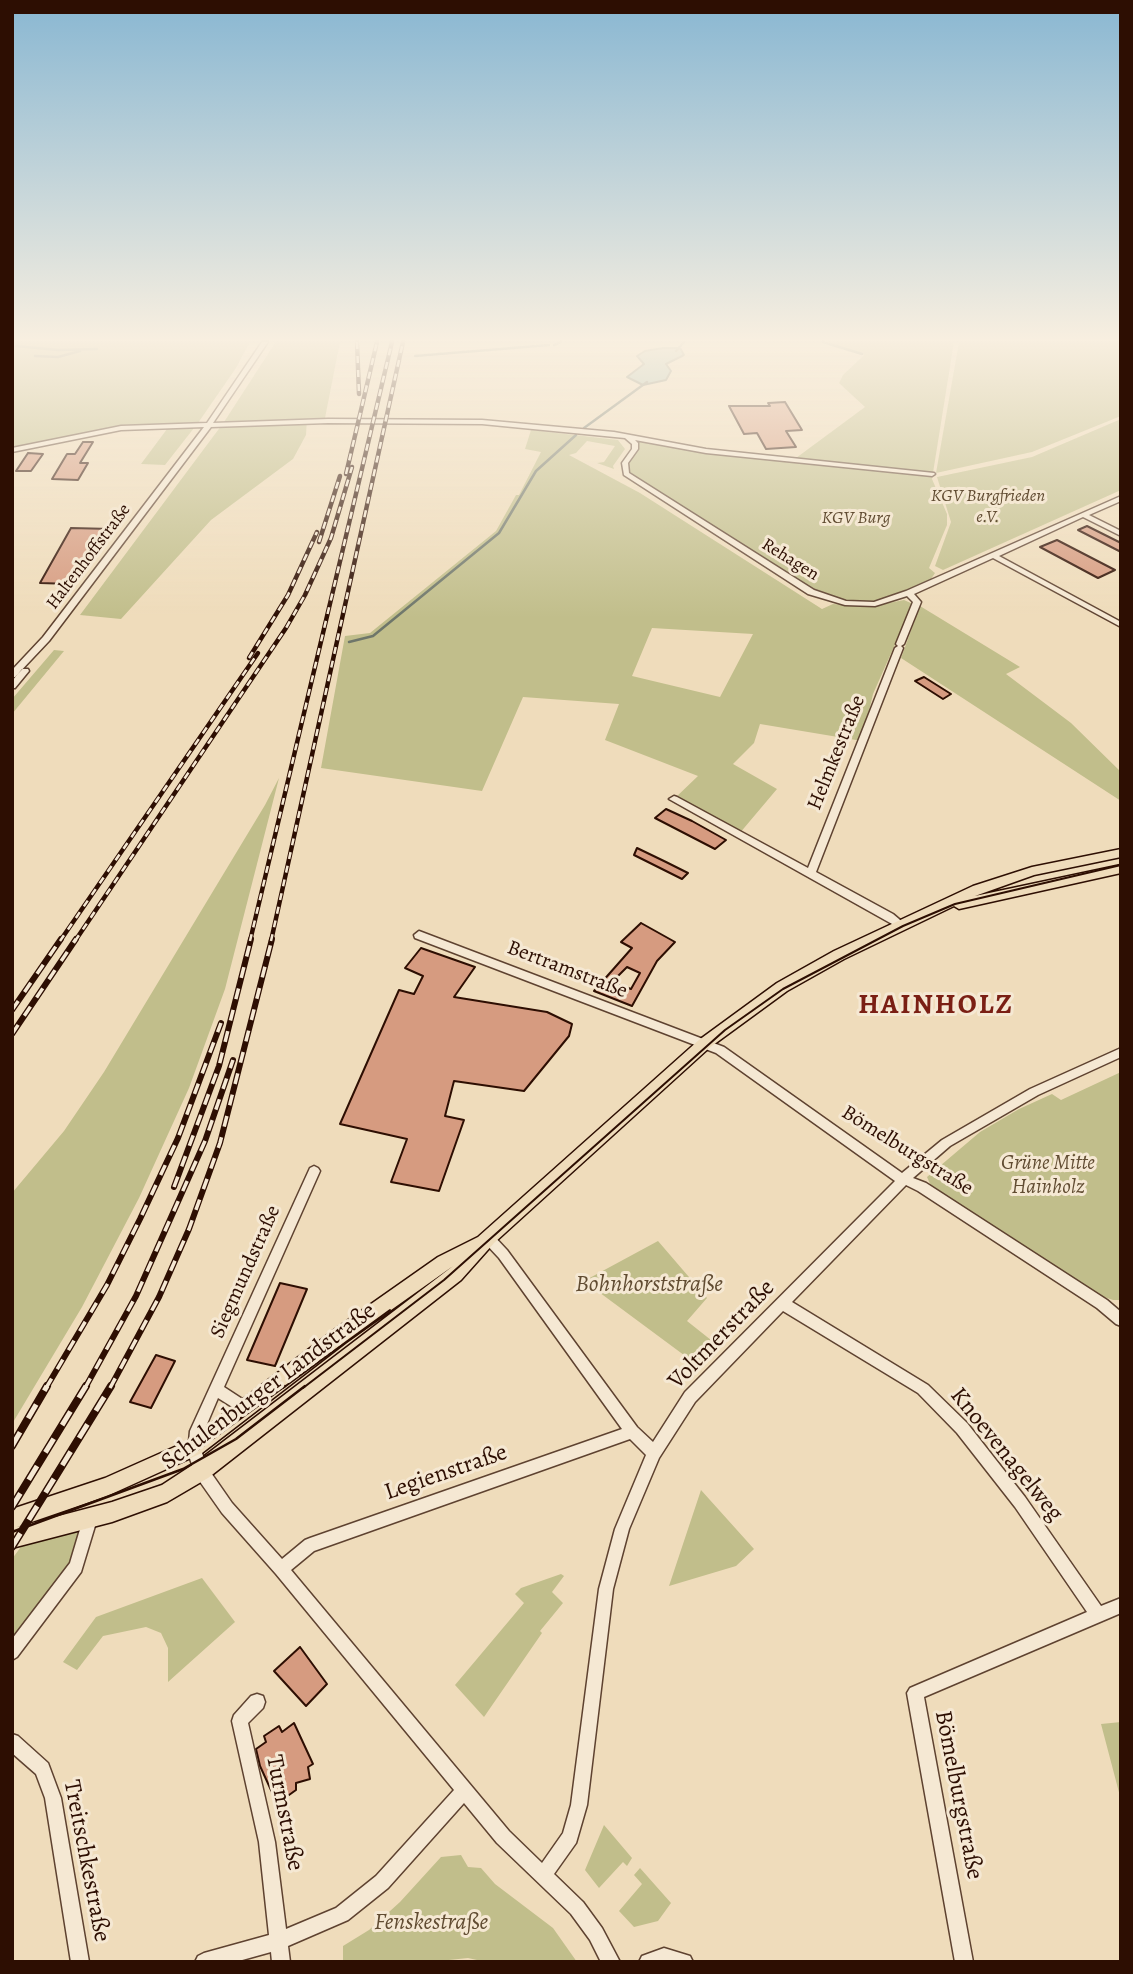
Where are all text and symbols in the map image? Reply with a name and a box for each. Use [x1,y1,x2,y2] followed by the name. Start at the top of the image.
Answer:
[931,486,1045,528] park label: KGV Burgfrieden e.V.
[42,500,136,614] street label: Haltenhoffstraße
[822,508,890,530] park label: KGV Burg
[757,534,823,586] street label: Rehagen
[803,692,871,814] street label: Helmkestraße
[503,936,631,1004] street label: Bertramstraße
[859,989,1013,1023] district label: HAINHOLZ
[837,1101,977,1201] street label: Bömelburgstraße
[1001,1151,1095,1201] park label: Grüne Mitte Hainholz
[205,1202,287,1342] street label: Siegmundstraße
[575,1271,723,1299] park label: Bohnhorststraße
[663,1274,781,1396] street label: Voltmerstraße
[156,1297,382,1477] street label: Schulenburger Landstraße
[943,1382,1069,1528] street label: Knoevenagelweg
[381,1439,511,1507] street label: Legienstraße
[927,1708,989,1882] street label: Bömelburgstraße
[259,1753,309,1873] street label: Turmstraße
[56,1778,116,1944] street label: Treitschkestraße
[374,1909,488,1937] park label: Fenskestraße

